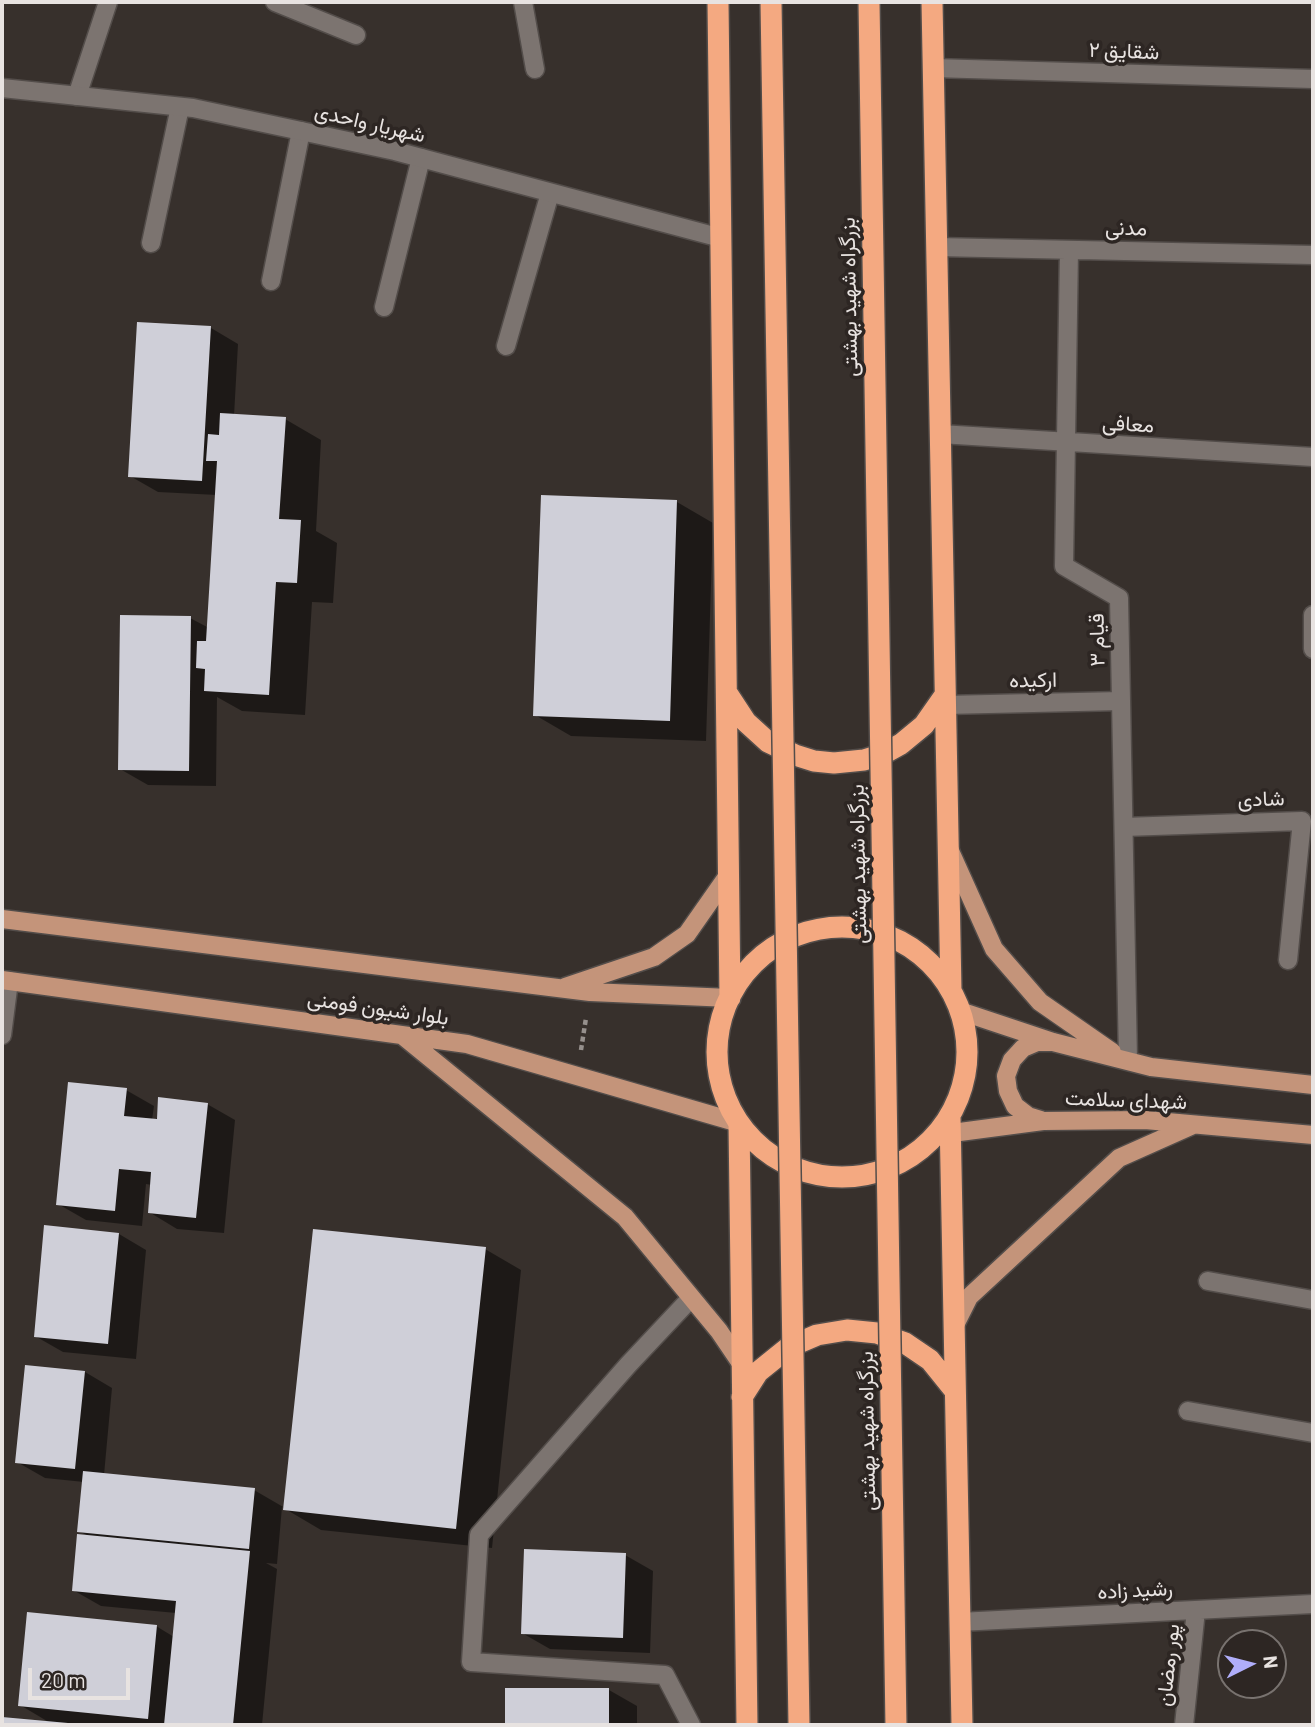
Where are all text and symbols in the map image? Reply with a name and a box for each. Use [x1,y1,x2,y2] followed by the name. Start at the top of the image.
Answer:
[1088,37,1160,65] street label: شقایق ۲
[312,98,428,148] street label: شهریار واحدی
[1105,215,1147,241] street label: مدنی
[835,217,863,377] street label: بزرگراه شهید بهشتی
[1101,410,1155,438] street label: معافی
[1084,613,1110,667] street label: قیام ۳
[1009,667,1057,693] street label: ارکیده
[844,784,872,944] street label: بزرگراه شهید بهشتی
[1237,786,1285,812] street label: شادی
[306,986,450,1030] street label: بلوار شیون فومنی
[1065,1085,1187,1115] street label: شهدای سلامت
[853,1351,881,1511] street label: بزرگراه شهید بهشتی
[1097,1575,1173,1605] street label: رشید زاده
[1151,1622,1185,1708] street label: پور رمضان
[1217,1629,1287,1699] north arrow
[32,1654,133,1698] scale bar
[1259,1654,1283,1669] text: N
[41,1667,86,1692] text: 20 m

